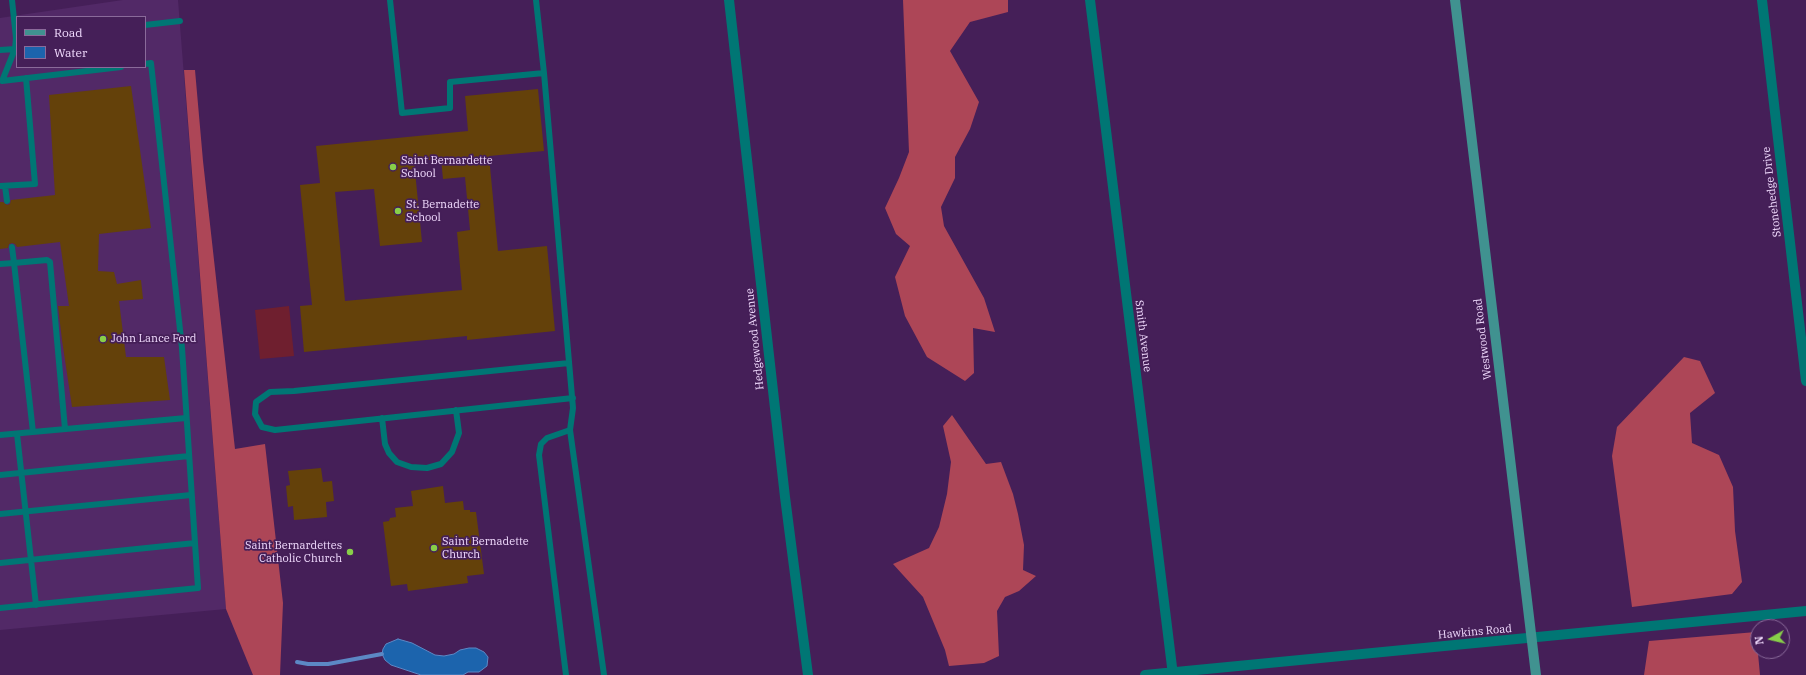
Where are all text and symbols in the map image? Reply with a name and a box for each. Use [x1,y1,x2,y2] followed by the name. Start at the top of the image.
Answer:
[16,16,146,68] legend
[54,25,83,40] text: Road
[54,45,87,60] text: Water
[1760,146,1784,238] street label: Stonehedge Drive
[401,154,493,180] place label: Saint Bernardette School
[388,162,398,172] marker: Saint Bernardette School
[406,198,479,224] place label: St. Bernadette School
[393,206,403,216] marker: St. Bernadette School
[743,288,767,390] street label: Hedgewood Avenue
[1471,298,1495,380] street label: Westwood Road
[1132,299,1154,373] street label: Smith Avenue
[111,332,196,346] place label: John Lance Ford
[98,334,108,344] marker: John Lance Ford
[442,535,529,561] place label: Saint Bernadette Church
[245,539,342,565] place label: Saint Bernardettes Catholic Church
[429,543,439,553] marker: Saint Bernadette Church
[345,547,355,557] marker: Saint Bernardettes Catholic Church
[1750,619,1790,659] north arrow
[1437,622,1513,642] street label: Hawkins Road
[1752,635,1767,646] text: N

